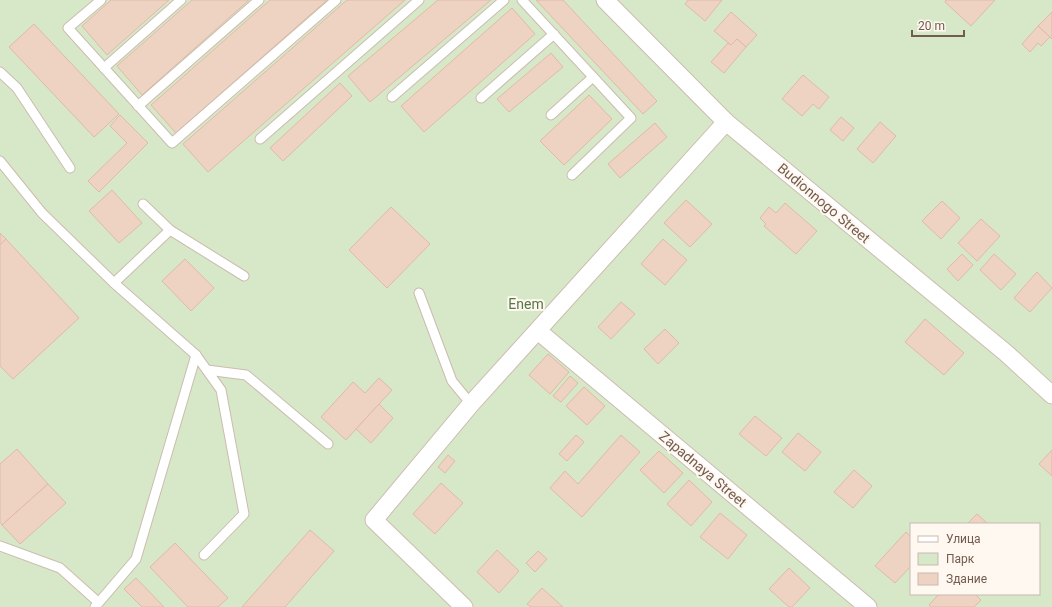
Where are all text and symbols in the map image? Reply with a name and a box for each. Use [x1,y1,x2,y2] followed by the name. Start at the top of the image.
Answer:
[912,12,964,38] scale bar
[918,19,945,33] text: 20 m
[775,160,874,246] street label: Budionnogo Street
[508,296,544,312] park label: Enem
[656,428,750,510] street label: Zapadnaya Street
[910,523,1040,595] legend
[946,532,981,546] text: Улица
[946,552,975,566] text: Парк
[946,572,987,586] text: Здание

